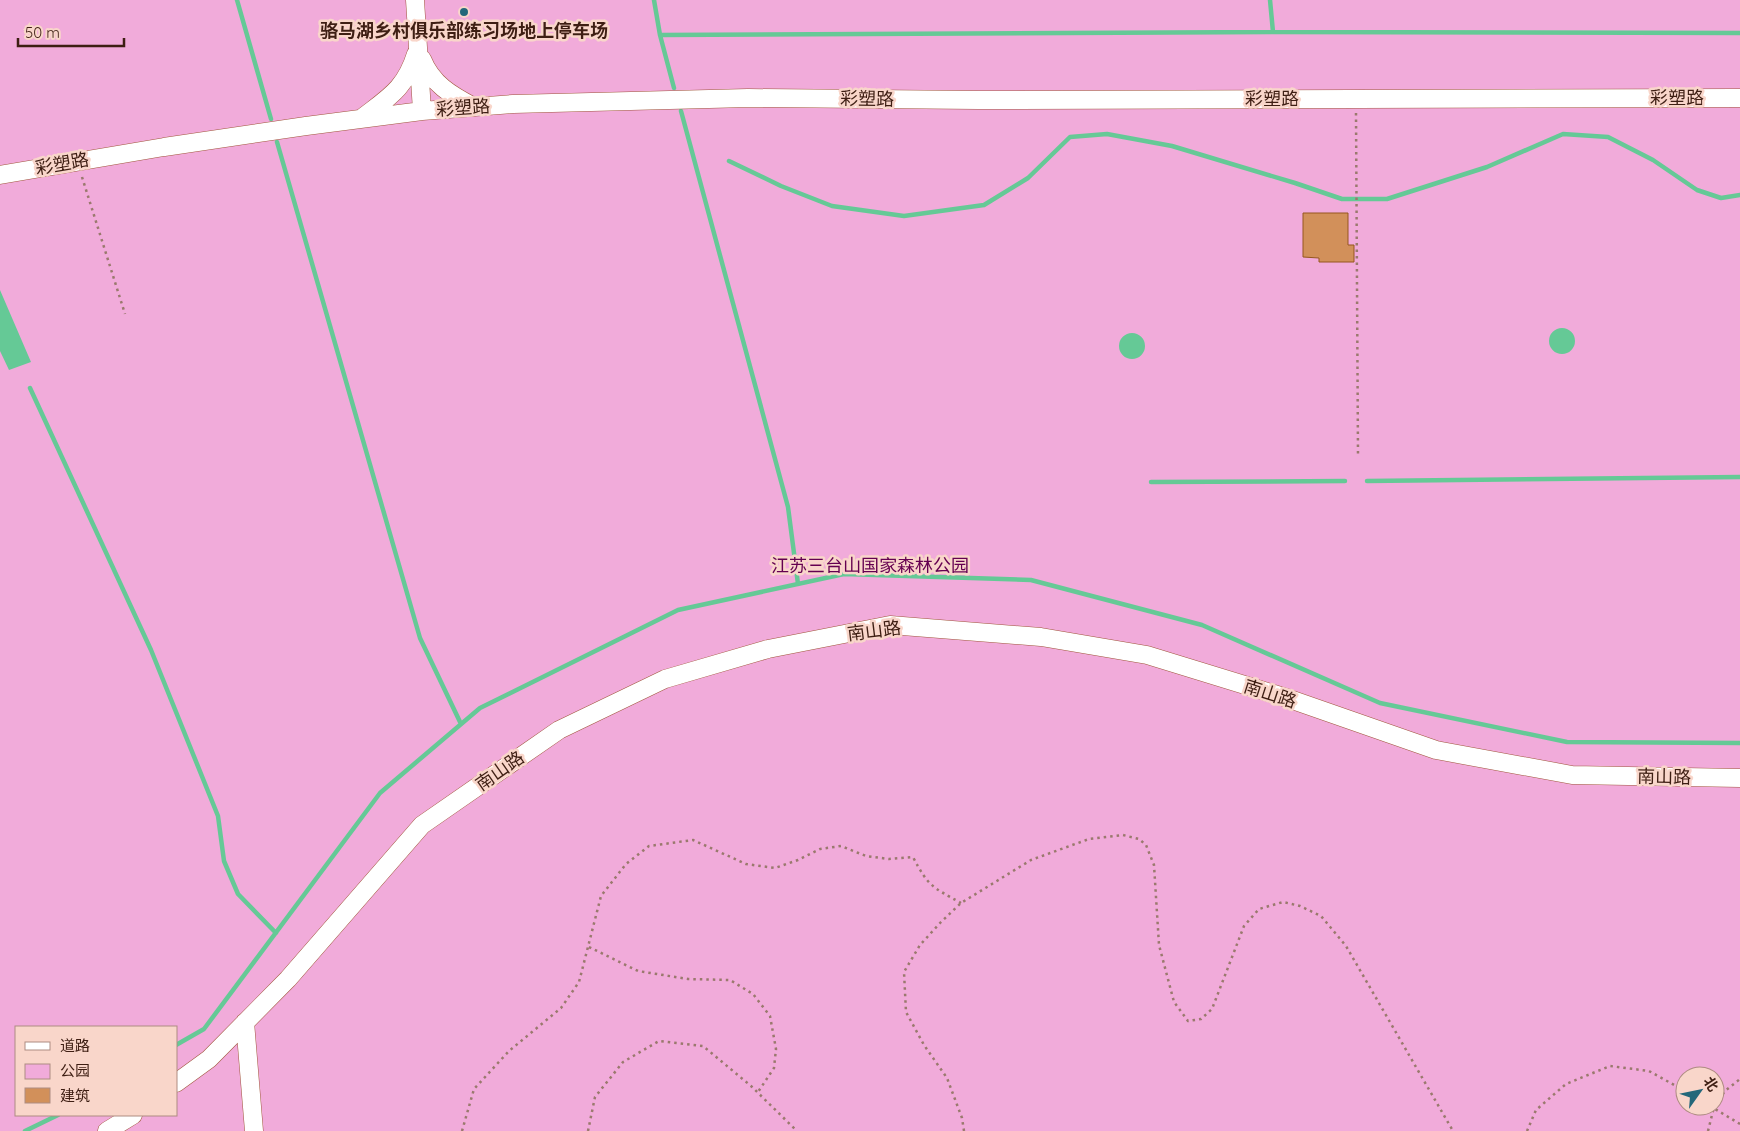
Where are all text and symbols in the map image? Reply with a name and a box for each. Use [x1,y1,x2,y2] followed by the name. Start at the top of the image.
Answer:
[458,6,470,18] marker: 骆马湖乡村俱乐部练习场地上停车场
[18,15,124,47] scale bar
[320,19,608,42] place label: 骆马湖乡村俱乐部练习场地上停车场
[25,23,60,42] text: 50 m
[1650,86,1704,109] street label: 彩塑路
[840,87,894,110] street label: 彩塑路
[1245,87,1299,110] street label: 彩塑路
[435,94,491,121] street label: 彩塑路
[33,147,90,180] street label: 彩塑路
[771,554,969,577] park label: 江苏三台山国家森林公园
[846,616,902,645] street label: 南山路
[1241,674,1299,713] street label: 南山路
[471,746,528,795] street label: 南山路
[1637,765,1691,788] street label: 南山路
[15,1026,178,1116] legend
[60,1036,90,1055] text: 道路
[60,1061,90,1080] text: 公园
[1675,1066,1725,1116] north arrow
[1700,1073,1722,1095] text: 北
[60,1086,90,1105] text: 建筑

